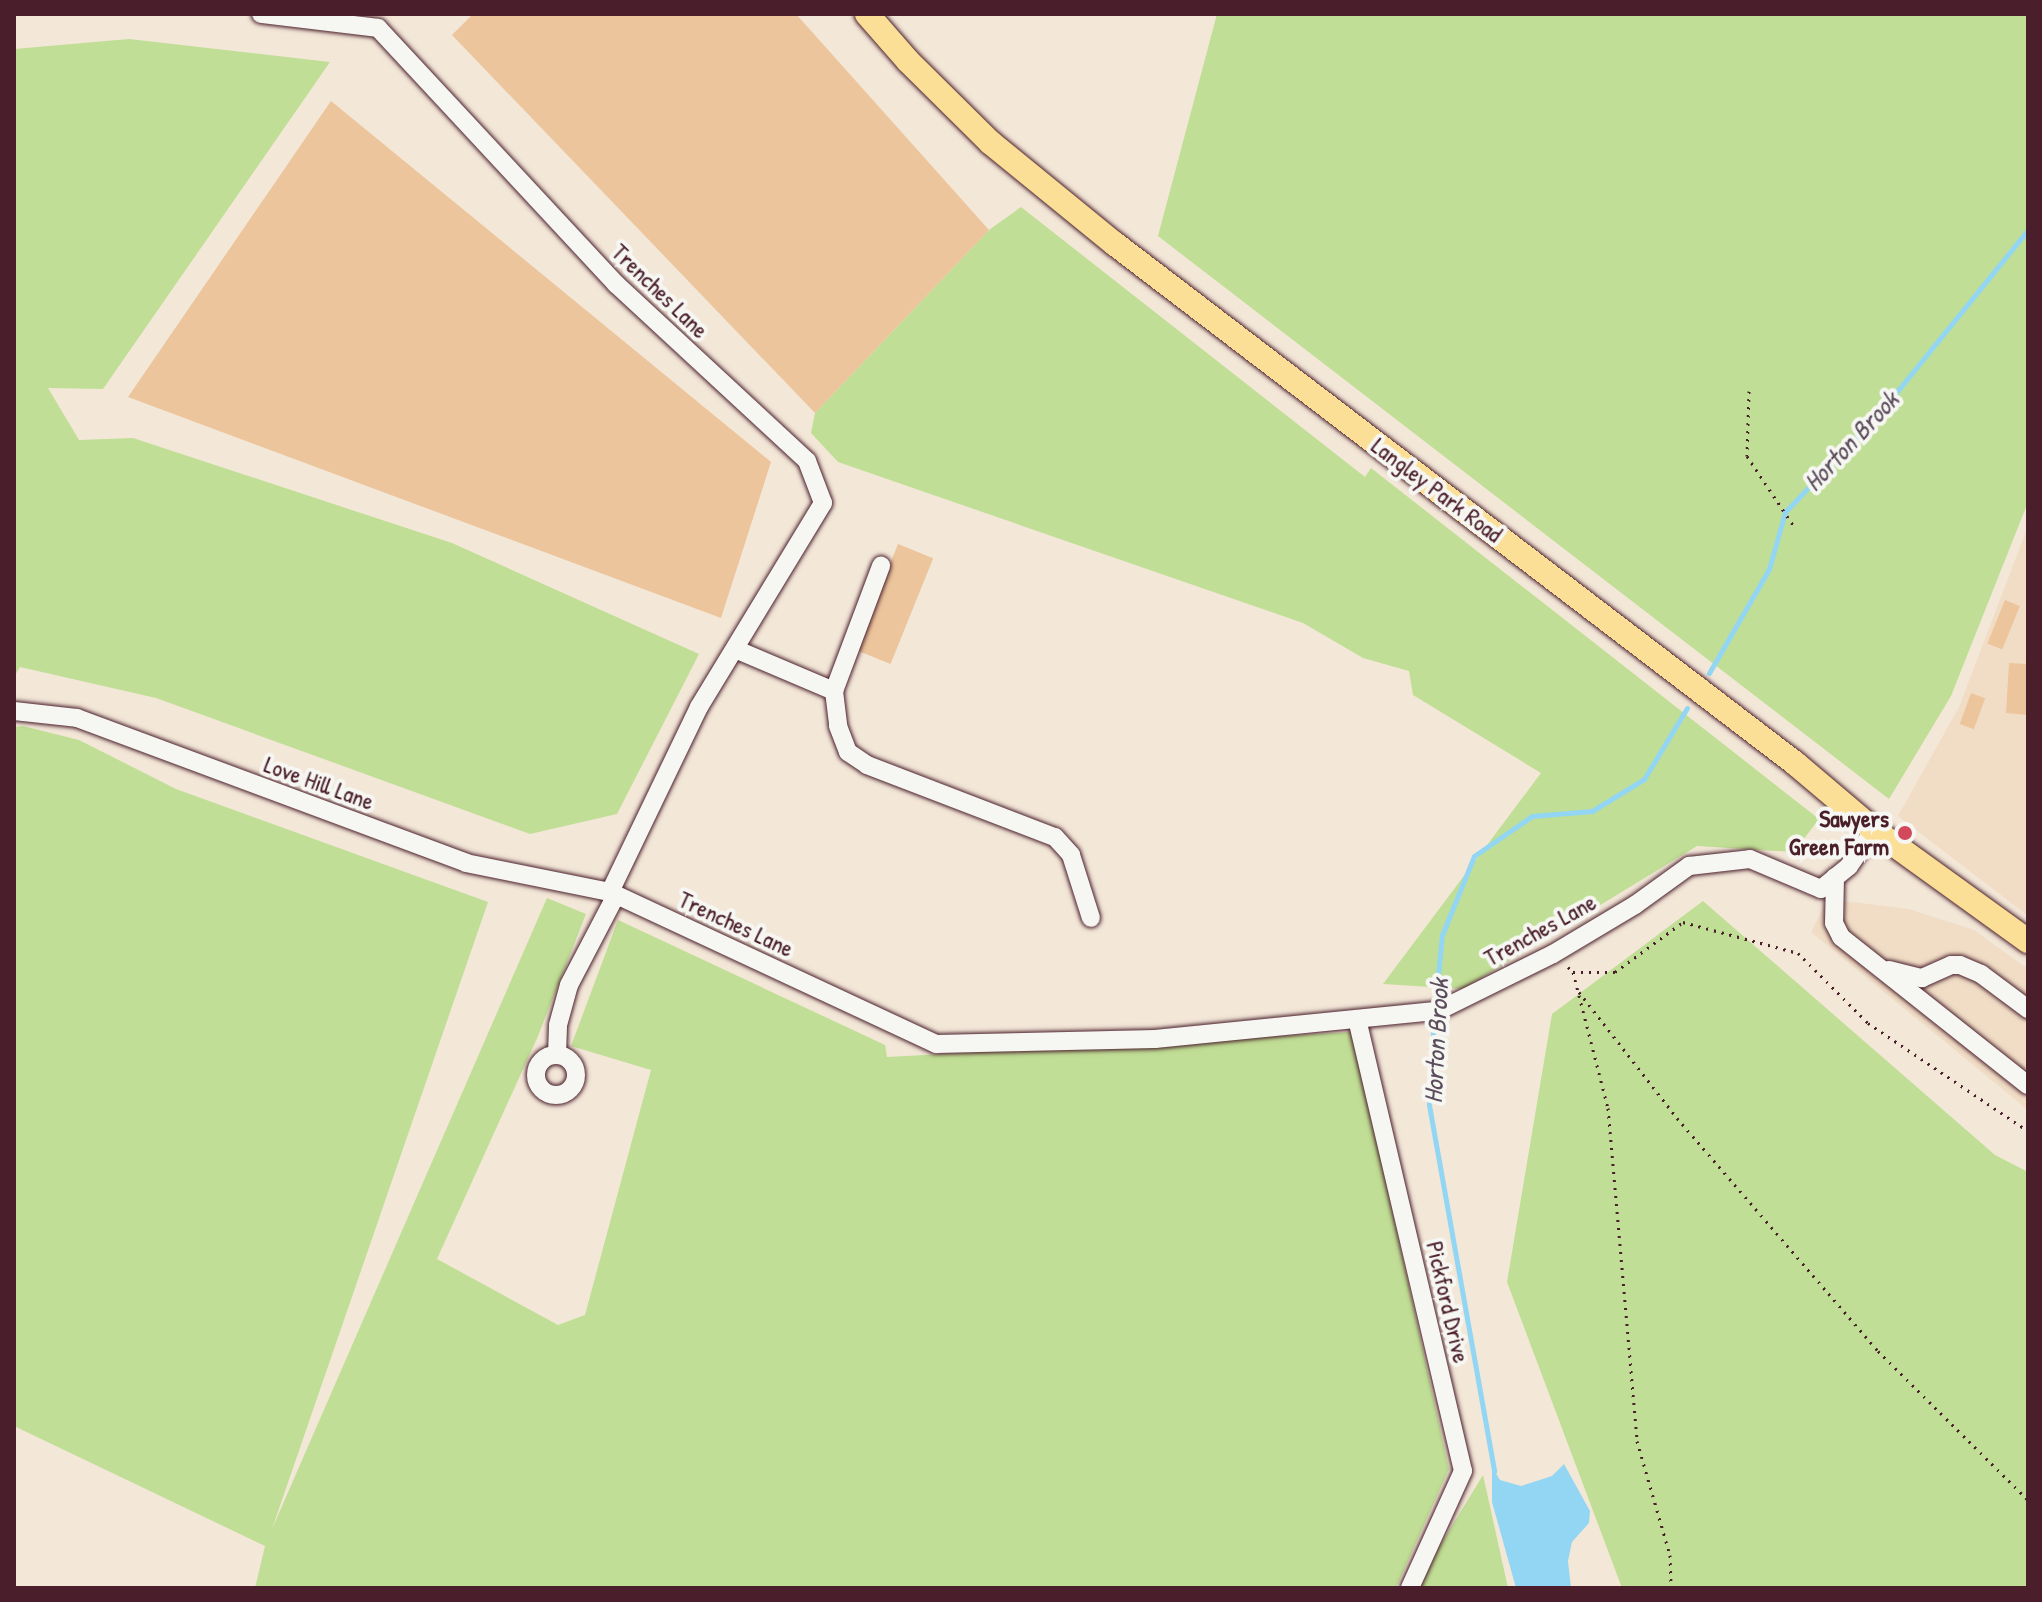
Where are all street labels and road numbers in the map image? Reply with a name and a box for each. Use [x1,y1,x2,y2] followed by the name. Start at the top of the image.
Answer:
[606,238,714,344] street label: Trenches Lane
[1366,431,1508,549] street label: Langley Park Road
[260,750,378,816] street label: Love Hill Lane
[674,885,798,963] street label: Trenches Lane
[1479,888,1601,972] street label: Trenches Lane
[1420,1238,1476,1366] street label: Pickford Drive

